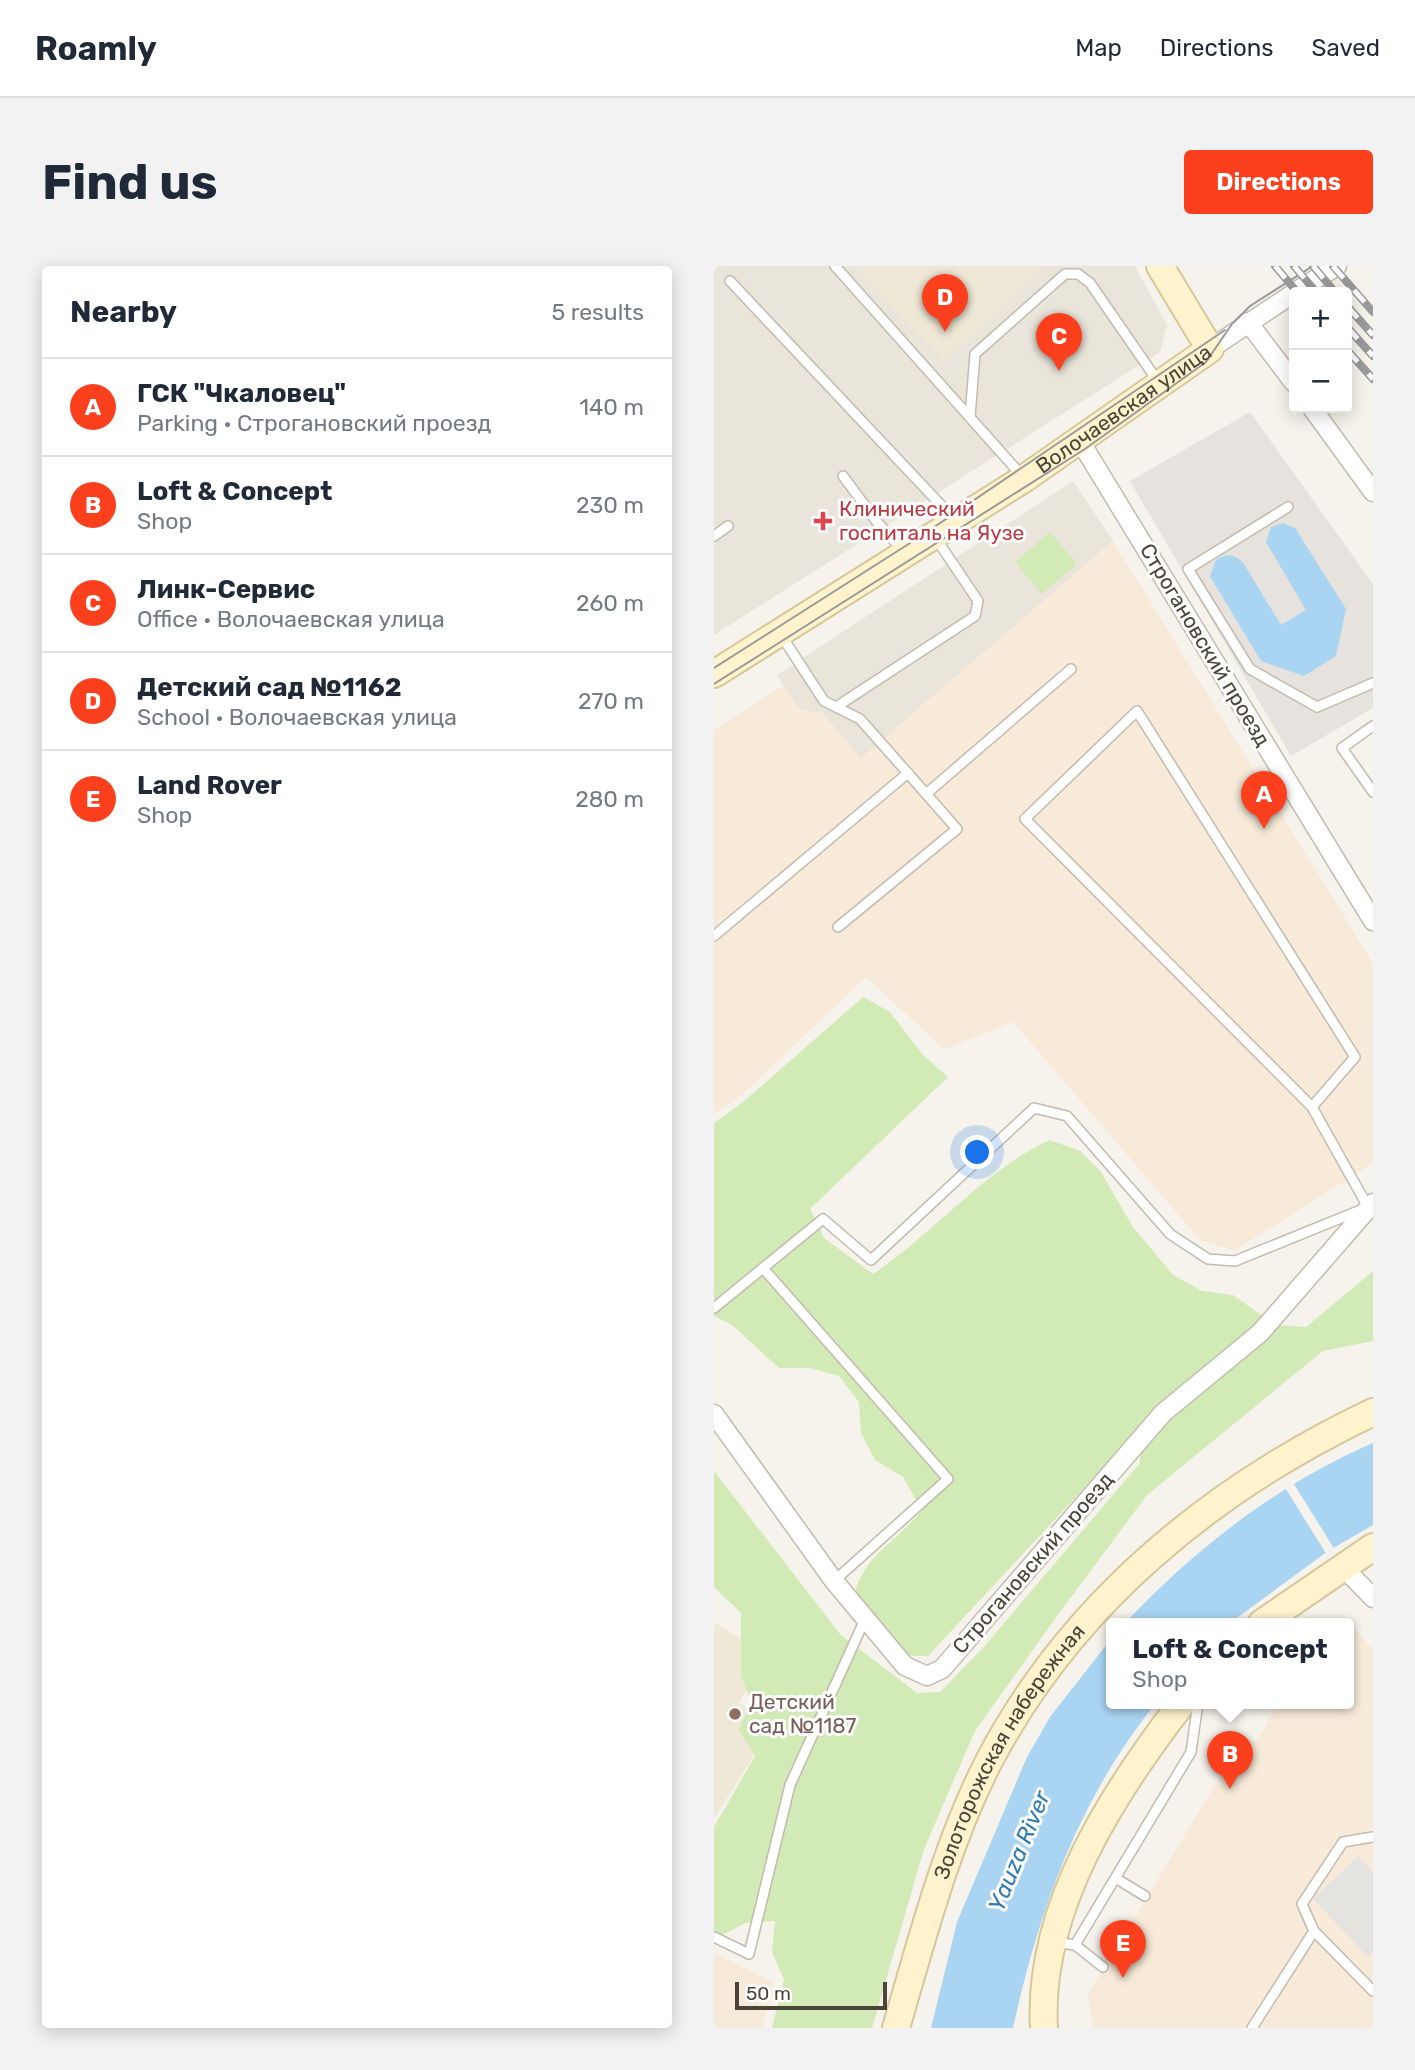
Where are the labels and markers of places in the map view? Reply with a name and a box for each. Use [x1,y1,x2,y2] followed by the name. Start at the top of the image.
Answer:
[922,274,968,332] pin: D
[1036,313,1082,371] pin: C
[839,496,1024,545] place label: Клинический госпиталь на Яузе
[813,511,833,531] marker: Клинический госпиталь на Яузе
[1241,771,1287,829] pin: A
[749,1689,857,1738] place label: Детский сад №1187
[727,1706,743,1722] marker: Детский сад №1187
[1207,1731,1253,1789] pin: B
[1100,1920,1146,1978] pin: E

